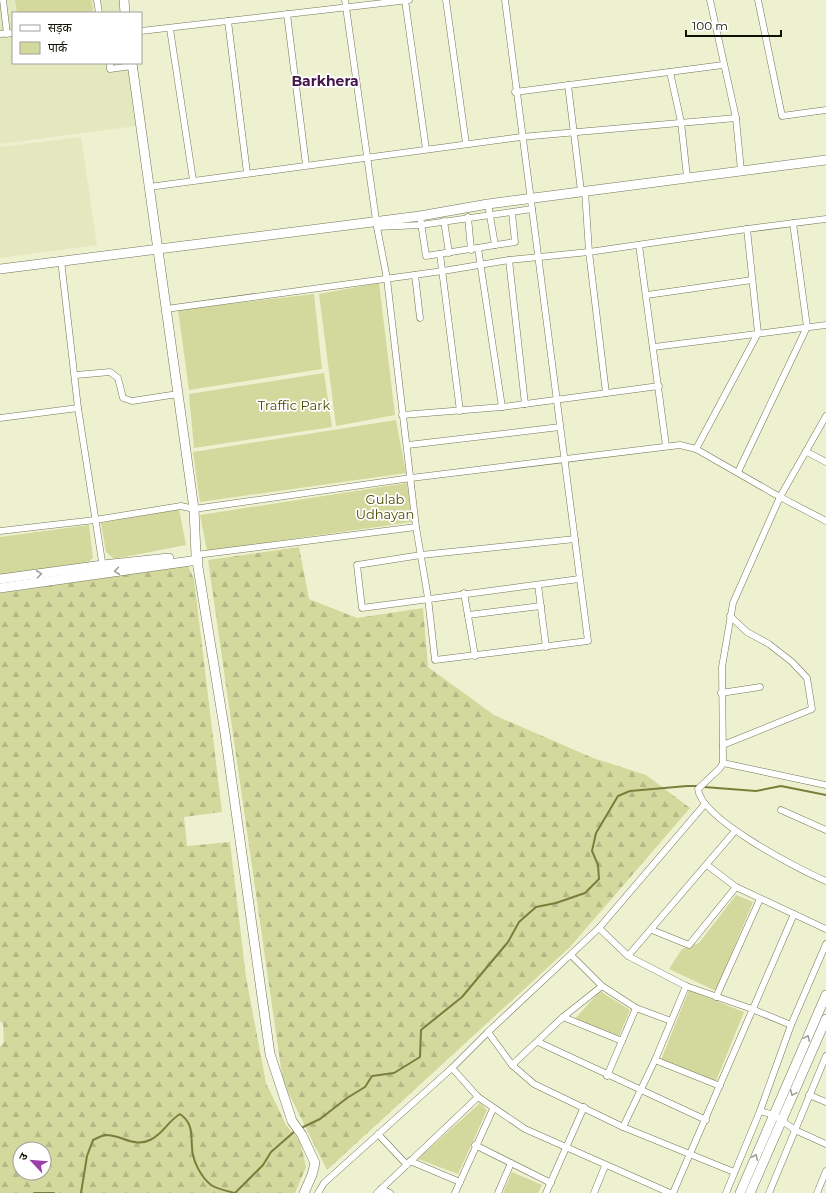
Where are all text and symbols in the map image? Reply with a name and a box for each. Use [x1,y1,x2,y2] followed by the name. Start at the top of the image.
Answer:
[12,12,142,64] legend
[686,12,781,38] scale bar
[692,18,728,33] text: 100 m
[48,20,73,35] text: सड़क
[48,40,68,55] text: पार्क
[291,72,359,90] district label: Barkhera
[258,397,330,413] park label: Traffic Park
[356,491,414,522] park label: Gulab Udhayan
[114,566,120,575] one-way arrow
[36,570,42,579] one-way arrow
[802,1034,810,1042] one-way arrow
[790,1090,798,1097] one-way arrow
[12,1141,52,1181] north arrow
[15,1150,31,1163] text: उ
[751,1154,759,1161] one-way arrow

